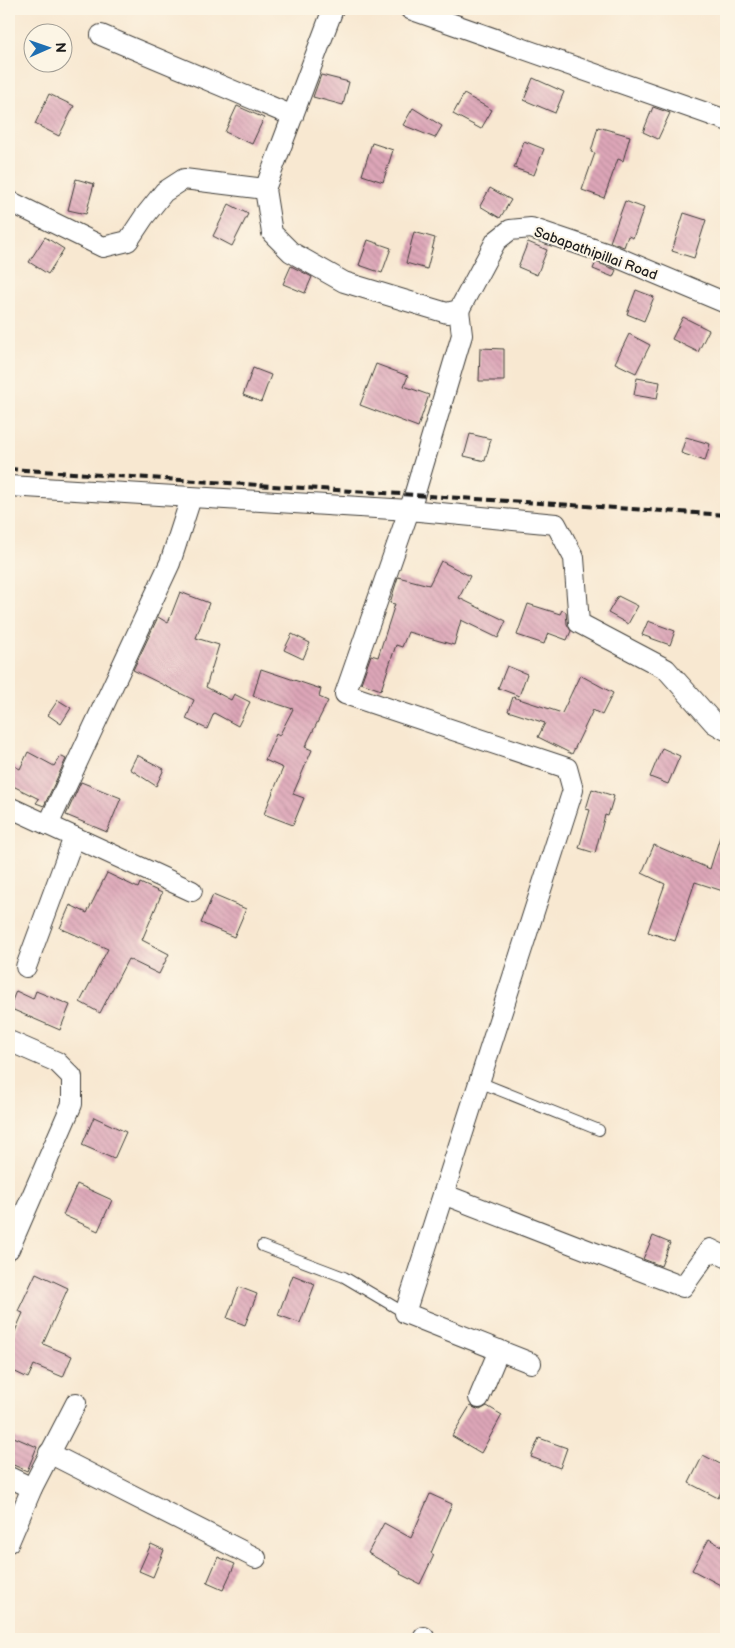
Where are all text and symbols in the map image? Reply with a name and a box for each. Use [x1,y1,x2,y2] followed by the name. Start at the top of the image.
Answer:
[22,22,72,72] north arrow
[52,42,69,53] text: N
[532,223,660,284] street label: Sabapathipillai Road

